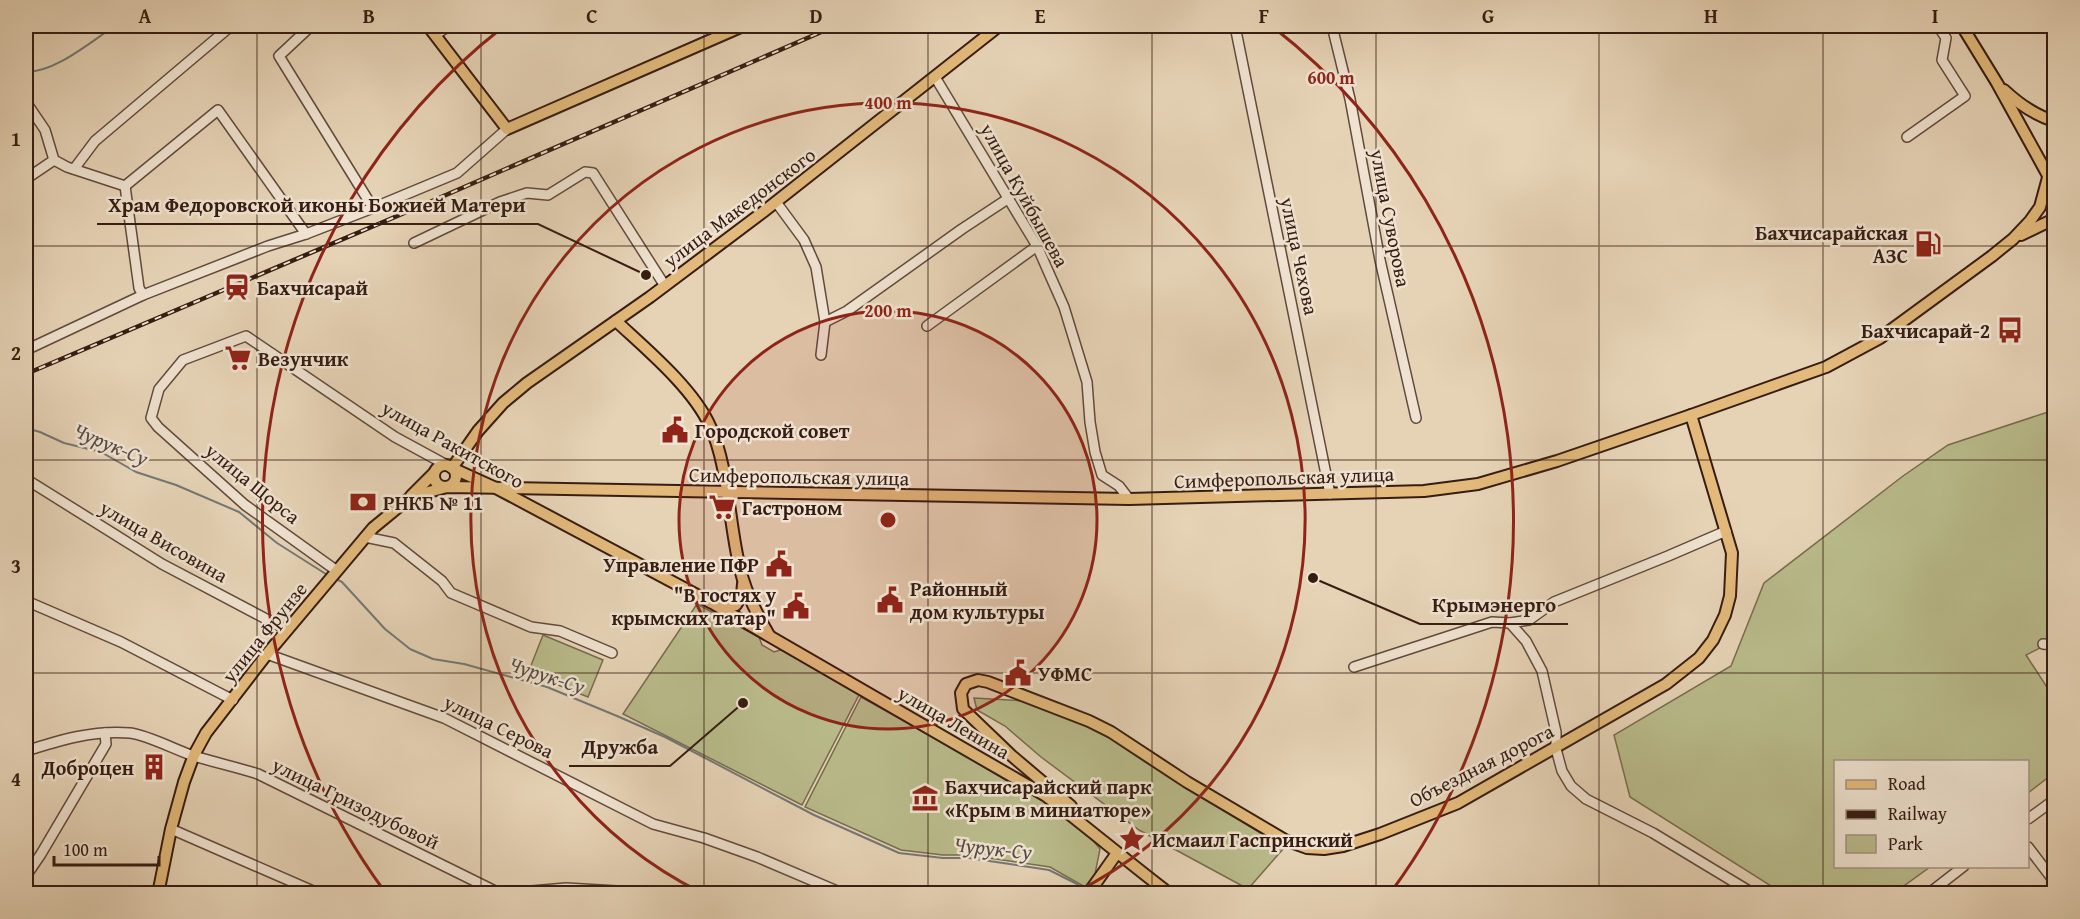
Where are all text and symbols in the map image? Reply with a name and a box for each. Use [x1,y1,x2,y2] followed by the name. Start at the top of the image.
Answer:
[139,1,152,30] text: A
[363,1,375,30] text: B
[586,1,598,30] text: C
[809,1,823,30] text: D
[1035,1,1046,30] text: E
[1259,1,1269,30] text: F
[1482,1,1494,30] text: G
[1704,1,1718,30] text: H
[1932,1,1938,30] text: I
[1307,64,1355,91] text: 600 m
[864,89,912,116] text: 400 m
[973,117,1077,273] street label: улица Куйбышева
[11,124,21,153] text: 1
[656,140,821,275] street label: улица Македонского
[1363,146,1419,290] street label: улица Суворова
[97,185,538,224] callout: Xрам Федоровской иконы Божией Матери
[108,189,526,220] text: Xрам Федоровской иконы Божией Матери
[1273,193,1327,318] street label: улица Чехова
[1755,218,1908,270] place label: Бахчисарайская АЗС
[1913,229,1943,259] fuel station icon: Бахчисарайская АЗС
[222,272,252,302] station icon: Бахчисарай
[257,273,369,302] place label: Бахчисарай
[864,297,912,324] text: 200 m
[1995,315,2025,345] bus stop icon: Бахчисарай-2
[1861,316,1990,345] place label: Бахчисарай-2
[11,338,21,367] text: 2
[223,343,253,373] supermarket icon: Везунчик
[258,344,349,373] place label: Везунчик
[376,392,530,495] street label: улица Ракитского
[69,414,153,474] water label: Чурук-Су
[660,415,690,445] public building icon: Городской совет
[695,416,850,445] place label: Городской совет
[199,435,307,531] street label: улица Щорса
[1173,459,1395,495] street label: Симферопольская улица
[689,460,910,492] street label: Симферопольская улица
[348,487,378,517] bank icon: РНКБ № 11
[383,488,483,517] place label: РНКБ № 11
[94,492,234,590] street label: улица Висовина
[707,492,737,522] supermarket icon: Гастроном
[742,493,842,522] place label: Гастроном
[878,510,898,530] centre of rings
[764,549,794,579] public building icon: Управление ПФР
[603,550,759,579] place label: Управление ПФР
[11,551,21,580] text: 3
[910,574,1045,626] place label: Районный дом культуры
[214,575,314,689] street label: улица Фрунзе
[611,580,776,632] place label: "В гостях у крымских татар"
[875,585,905,615] public building icon: Районный дом культуры
[1420,585,1568,624] callout: Крымэнерго
[1432,589,1556,620] text: Крымэнерго
[781,591,811,621] public building icon: "В гостях у крымских татар"
[505,648,589,702] water label: Чурук-Су
[1003,658,1033,688] public building icon: УФМС
[1038,659,1092,688] place label: УФМС
[892,678,1016,766] street label: улица Ленина
[438,686,559,765] street label: улица Серова
[1404,716,1559,814] street label: Объездная дорога
[569,727,670,766] callout: Дружба
[581,731,659,762] text: Дружба
[266,749,445,856] street label: улица Гризодубовой
[139,752,169,782] building icon: Доброцен
[41,753,134,782] place label: Доброцен
[1834,760,2029,868] legend
[11,764,21,793] text: 4
[1888,770,1926,797] text: Road
[945,772,1152,824] place label: Бахчисарайский парк «Крым в миниатюре»
[910,783,940,813] museum icon: Бахчисарайский парк «Крым в миниатюре»
[1888,800,1947,827] text: Railway
[1117,824,1147,854] place icon: Исмаил Гаспринский
[1152,825,1353,854] place label: Исмаил Гаспринский
[952,828,1034,868] water label: Чурук-Су
[54,829,159,867] scale bar
[1888,830,1924,857] text: Park
[63,836,108,863] text: 100 m

